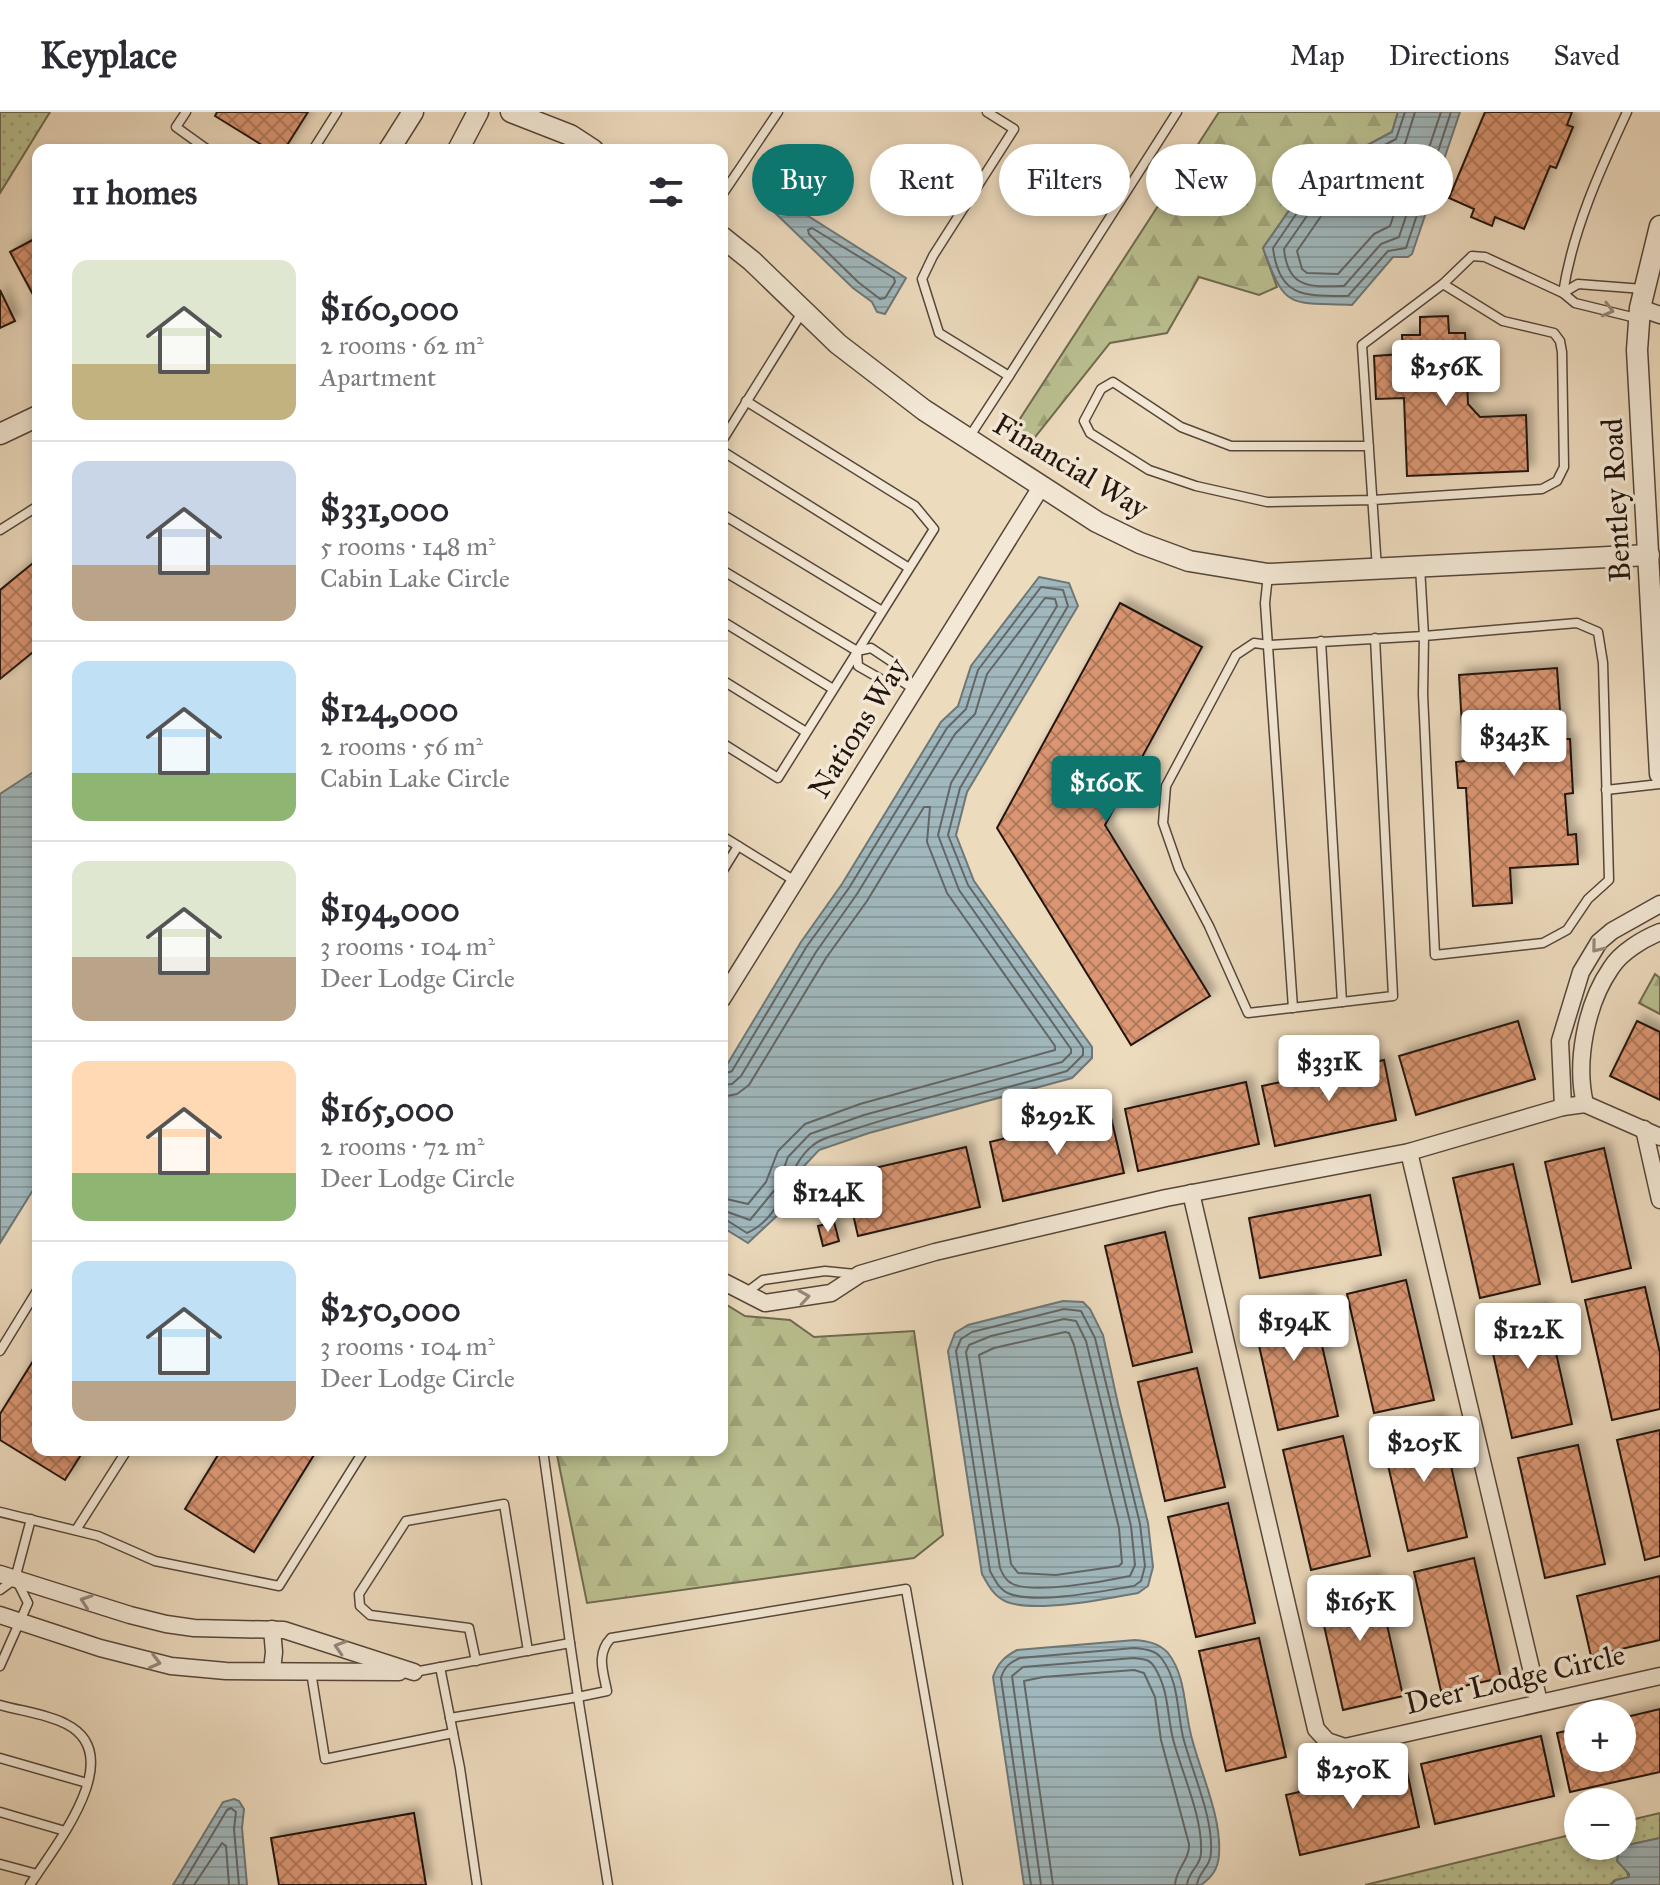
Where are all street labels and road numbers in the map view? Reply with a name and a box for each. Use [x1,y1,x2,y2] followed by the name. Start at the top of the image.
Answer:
[987,406,1156,527] street label: Financial Way
[1594,417,1638,583] street label: Bentley Road
[801,650,916,805] street label: Nations Way
[1401,1636,1629,1722] street label: Deer Lodge Circle

